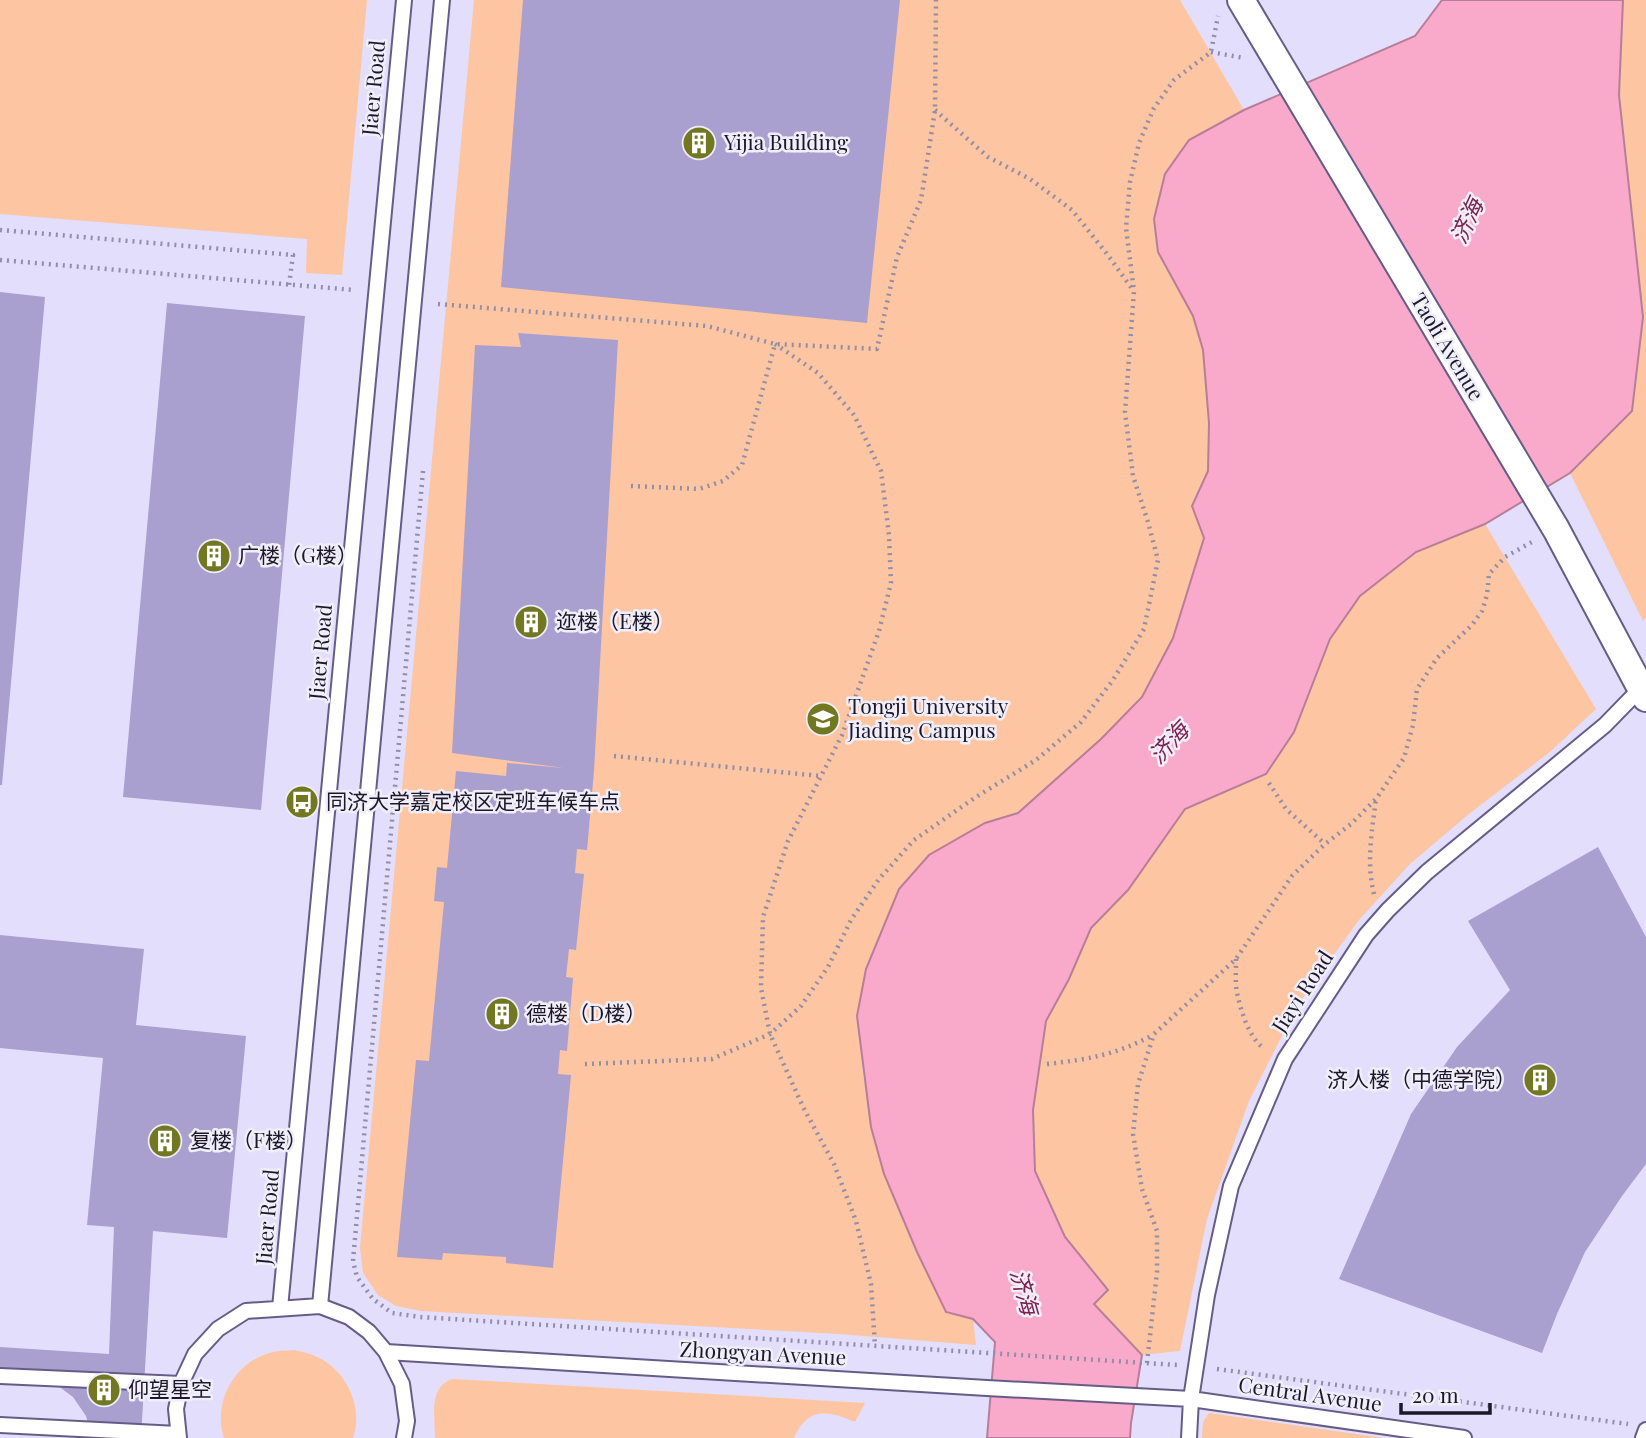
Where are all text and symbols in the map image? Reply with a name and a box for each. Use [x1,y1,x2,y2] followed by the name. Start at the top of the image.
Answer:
[354,39,390,138] street label: Jiaer Road
[680,124,718,162] building icon: Yijia Building
[723,127,848,155] place label: Yijia Building
[1442,190,1491,248] water label: 济海
[1406,287,1492,405] street label: Taoli Avenue
[195,537,233,575] building icon: 广楼（G楼）
[238,540,358,568] place label: 广楼（G楼）
[301,603,337,702] street label: Jiaer Road
[512,603,550,641] building icon: 迩楼（E楼）
[556,606,674,634] place label: 迩楼（E楼）
[847,691,1009,743] place label: Tongji University Jiading Campus
[804,700,842,738] school or university icon: Tongji University Jiading Campus
[1141,712,1197,769] water label: 济海
[283,783,321,821] bus stop icon: 同济大学嘉定校区定班车候车点
[326,786,620,814] place label: 同济大学嘉定校区定班车候车点
[1264,944,1338,1038] street label: Jiayi Road
[483,995,521,1033] building icon: 德楼（D楼）
[526,998,646,1026] place label: 德楼（D楼）
[1521,1061,1559,1099] building icon: 济人楼（中德学院）
[1327,1064,1516,1092] place label: 济人楼（中德学院）
[146,1122,184,1160] building icon: 复楼（F楼）
[190,1125,307,1153] place label: 复楼（F楼）
[248,1168,284,1267] street label: Jiaer Road
[1004,1265,1048,1321] water label: 济海
[679,1334,847,1370] street label: Zhongyan Avenue
[1237,1369,1384,1417] street label: Central Avenue
[85,1371,123,1409] building icon: 仰望星空
[1401,1372,1490,1416] scale bar
[128,1374,212,1402] place label: 仰望星空
[1412,1380,1459,1408] text: 20 m

